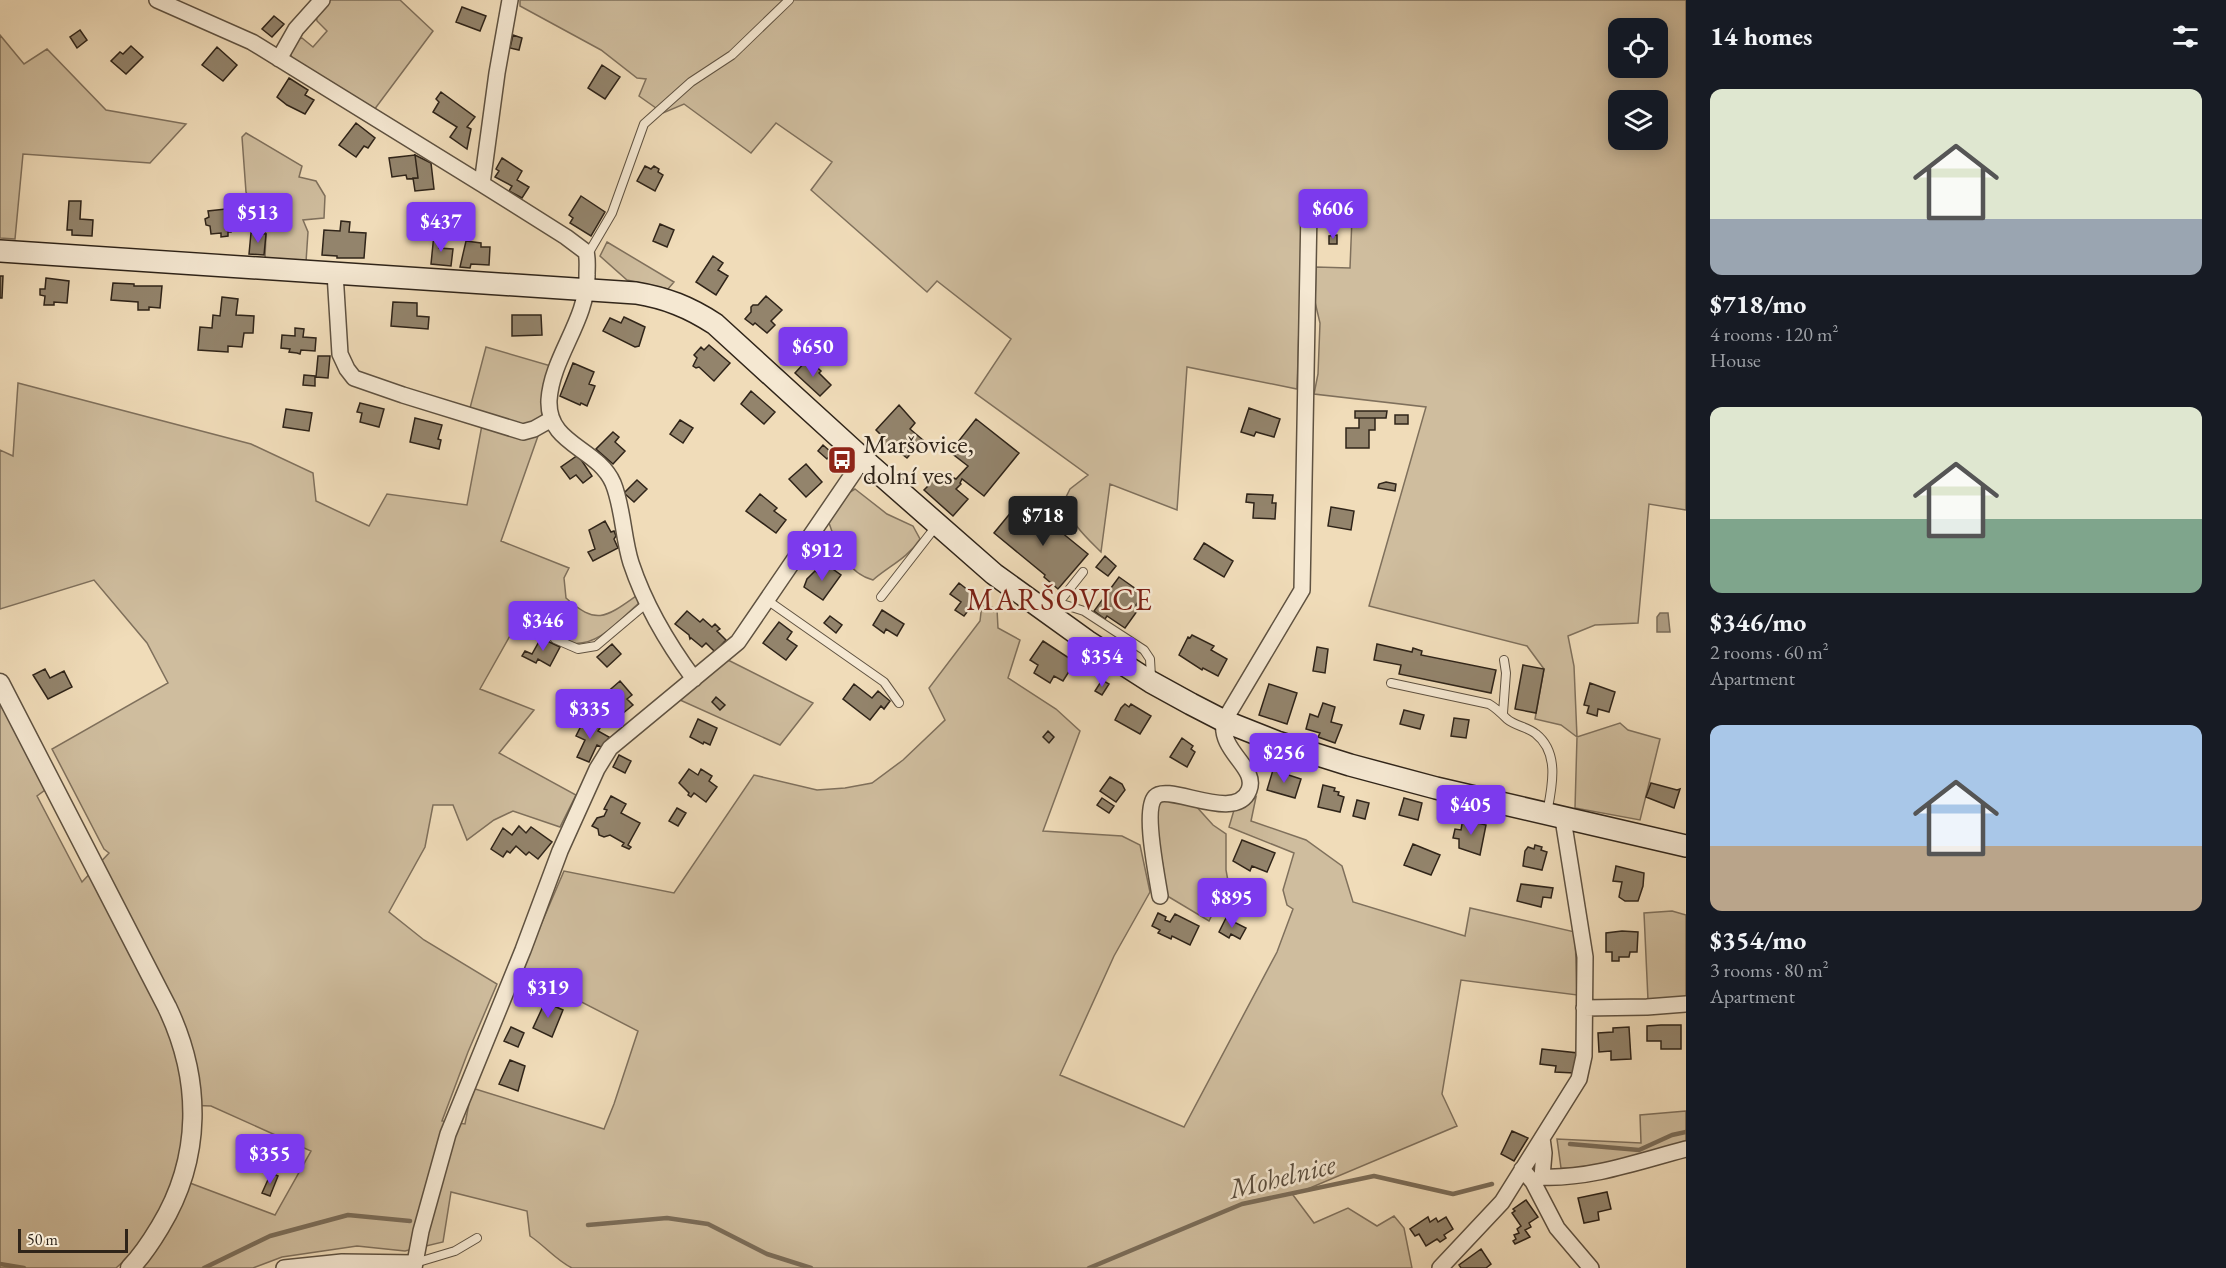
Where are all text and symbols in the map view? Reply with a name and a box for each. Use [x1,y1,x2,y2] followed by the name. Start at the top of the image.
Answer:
[1608,18,1668,150] map controls
[1608,18,1668,78] button: locate
[1710,19,1812,53] text: 14 homes
[2169,20,2202,53] icon: filters
[1608,90,1668,150] button: layers
[1902,128,2010,236] icon: home
[1297,189,1369,240] pin: $606
[222,193,294,244] pin: $513
[1313,195,1353,221] text: $606
[238,199,278,225] text: $513
[405,202,477,253] pin: $437
[421,208,461,234] text: $437
[1710,287,1806,321] text: $718/mo
[1710,321,1838,347] text: 4 rooms · 120 m²
[777,327,849,378] pin: $650
[793,333,833,359] text: $650
[1710,347,1761,373] text: House
[863,426,974,492] place label: Maršovice, dolní ves
[826,444,858,476] bus stop icon: Maršovice, dolní ves
[1902,446,2010,554] icon: home
[1007,496,1079,547] pin: $718
[1023,502,1063,528] text: $718
[786,531,858,582] pin: $912
[802,537,842,563] text: $912
[966,580,1154,619] district label: MARŠOVICE
[507,601,579,652] pin: $346
[1710,605,1806,639] text: $346/mo
[523,607,563,633] text: $346
[1066,637,1138,688] pin: $354
[1710,639,1829,665] text: 2 rooms · 60 m²
[1082,643,1122,669] text: $354
[1710,665,1795,691] text: Apartment
[554,689,626,740] pin: $335
[570,695,610,721] text: $335
[1248,733,1320,784] pin: $256
[1264,739,1304,765] text: $256
[1902,764,2010,872] icon: home
[1435,785,1507,836] pin: $405
[1451,791,1491,817] text: $405
[1196,878,1268,929] pin: $895
[1212,884,1252,910] text: $895
[1710,923,1806,957] text: $354/mo
[1710,957,1829,983] text: 3 rooms · 80 m²
[512,968,584,1019] pin: $319
[528,974,568,1000] text: $319
[1710,983,1795,1009] text: Apartment
[234,1134,306,1185] pin: $355
[250,1140,290,1166] text: $355
[1223,1145,1340,1207] water label: Mohelnice
[18,1226,128,1254] scale bar
[27,1229,58,1250] text: 50 m

